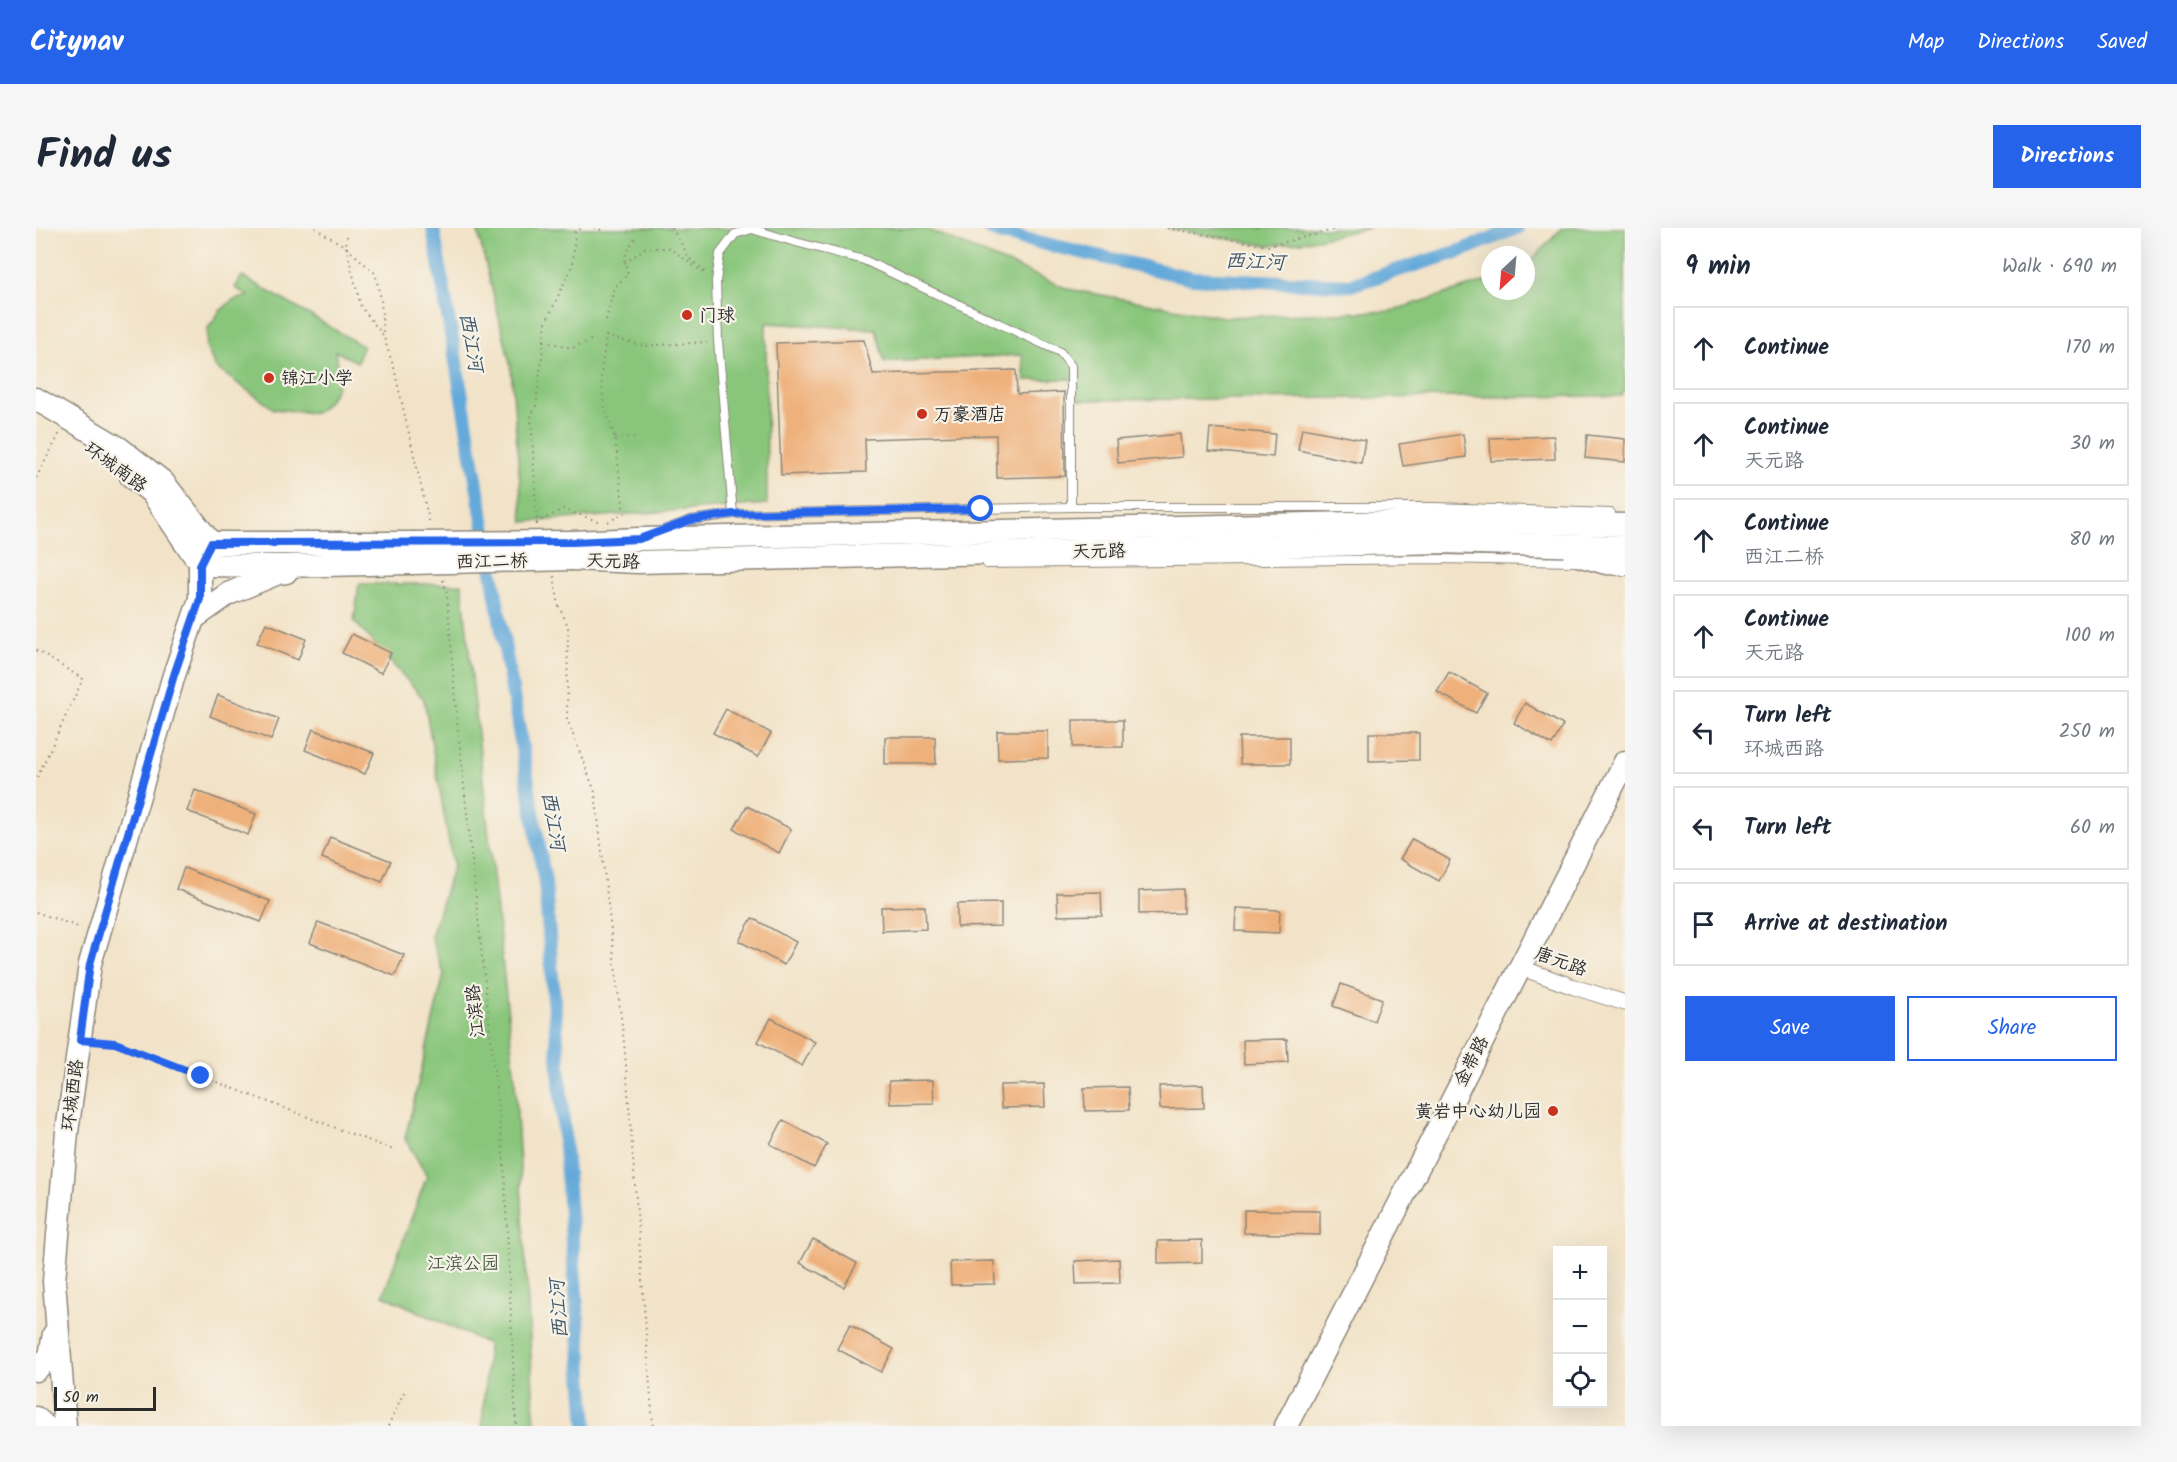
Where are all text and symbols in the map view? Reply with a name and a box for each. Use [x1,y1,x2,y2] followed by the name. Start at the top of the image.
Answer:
[30,20,123,65] text: Citynav
[1908,26,1944,59] text: Map
[1977,26,2064,59] text: Directions
[2097,26,2147,59] text: Saved
[36,123,172,190] text: Find us
[1993,125,2141,188] button: Directions
[1224,246,1288,280] water label: 西江河
[1481,246,1535,300] north arrow
[1685,246,1751,288] text: 9 min
[2002,251,2117,283] text: Walk · 690 m
[699,302,735,331] place label: 门球
[680,308,694,322] marker: 门球
[449,310,492,378] water label: 西江河
[1744,331,1829,366] text: Continue
[1687,332,1720,365] icon: ahead
[2066,332,2115,364] text: 170 m
[281,365,353,394] place label: 锦江小学
[262,371,276,385] marker: 锦江小学
[934,401,1006,430] place label: 万豪酒店
[915,407,929,421] marker: 万豪酒店
[1744,411,1829,446] text: Continue
[1687,428,1720,461] icon: ahead
[2070,428,2115,460] text: 30 m
[77,435,153,501] street label: 环城南路
[1744,446,1804,478] text: 天元路
[967,495,993,521] route start
[1744,507,1829,542] text: Continue
[1687,524,1720,557] icon: ahead
[2069,524,2115,556] text: 80 m
[1072,538,1126,567] street label: 天元路
[1744,542,1824,574] text: 西江二桥
[456,547,528,578] street label: 西江二桥
[585,547,640,578] street label: 天元路
[1744,603,1829,638] text: Continue
[1687,620,1720,653] icon: ahead
[2065,620,2115,652] text: 100 m
[1744,638,1804,670] text: 天元路
[1744,699,1831,734] text: Turn left
[1687,716,1720,749] icon: left
[2059,716,2115,748] text: 250 m
[1744,734,1824,766] text: 环城西路
[531,789,574,857] water label: 西江河
[1744,811,1831,846] text: Turn left
[1687,812,1720,845] icon: left
[2070,812,2115,844] text: 60 m
[1744,907,1947,942] text: Arrive at destination
[1687,908,1720,941] icon: arrive
[1530,940,1591,985] street label: 唐元路
[459,982,494,1039] street label: 江滨路
[1685,996,1895,1061] button: Save
[1907,996,2117,1061] button: Share
[1447,1031,1498,1092] street label: 金带路
[55,1058,92,1133] street label: 环城西路
[187,1062,213,1088] route end
[1415,1098,1541,1127] place label: 黄岩中心幼儿园
[1546,1104,1560,1118] marker: 黄岩中心幼儿园
[1553,1246,1607,1408] map controls
[1553,1246,1607,1300] button: +
[427,1250,499,1279] park label: 江滨公园
[542,1275,578,1340] water label: 西江河
[1553,1300,1607,1354] button: −
[1553,1354,1607,1408] button: locate
[54,1384,156,1412] scale bar
[63,1385,99,1410] text: 50 m

